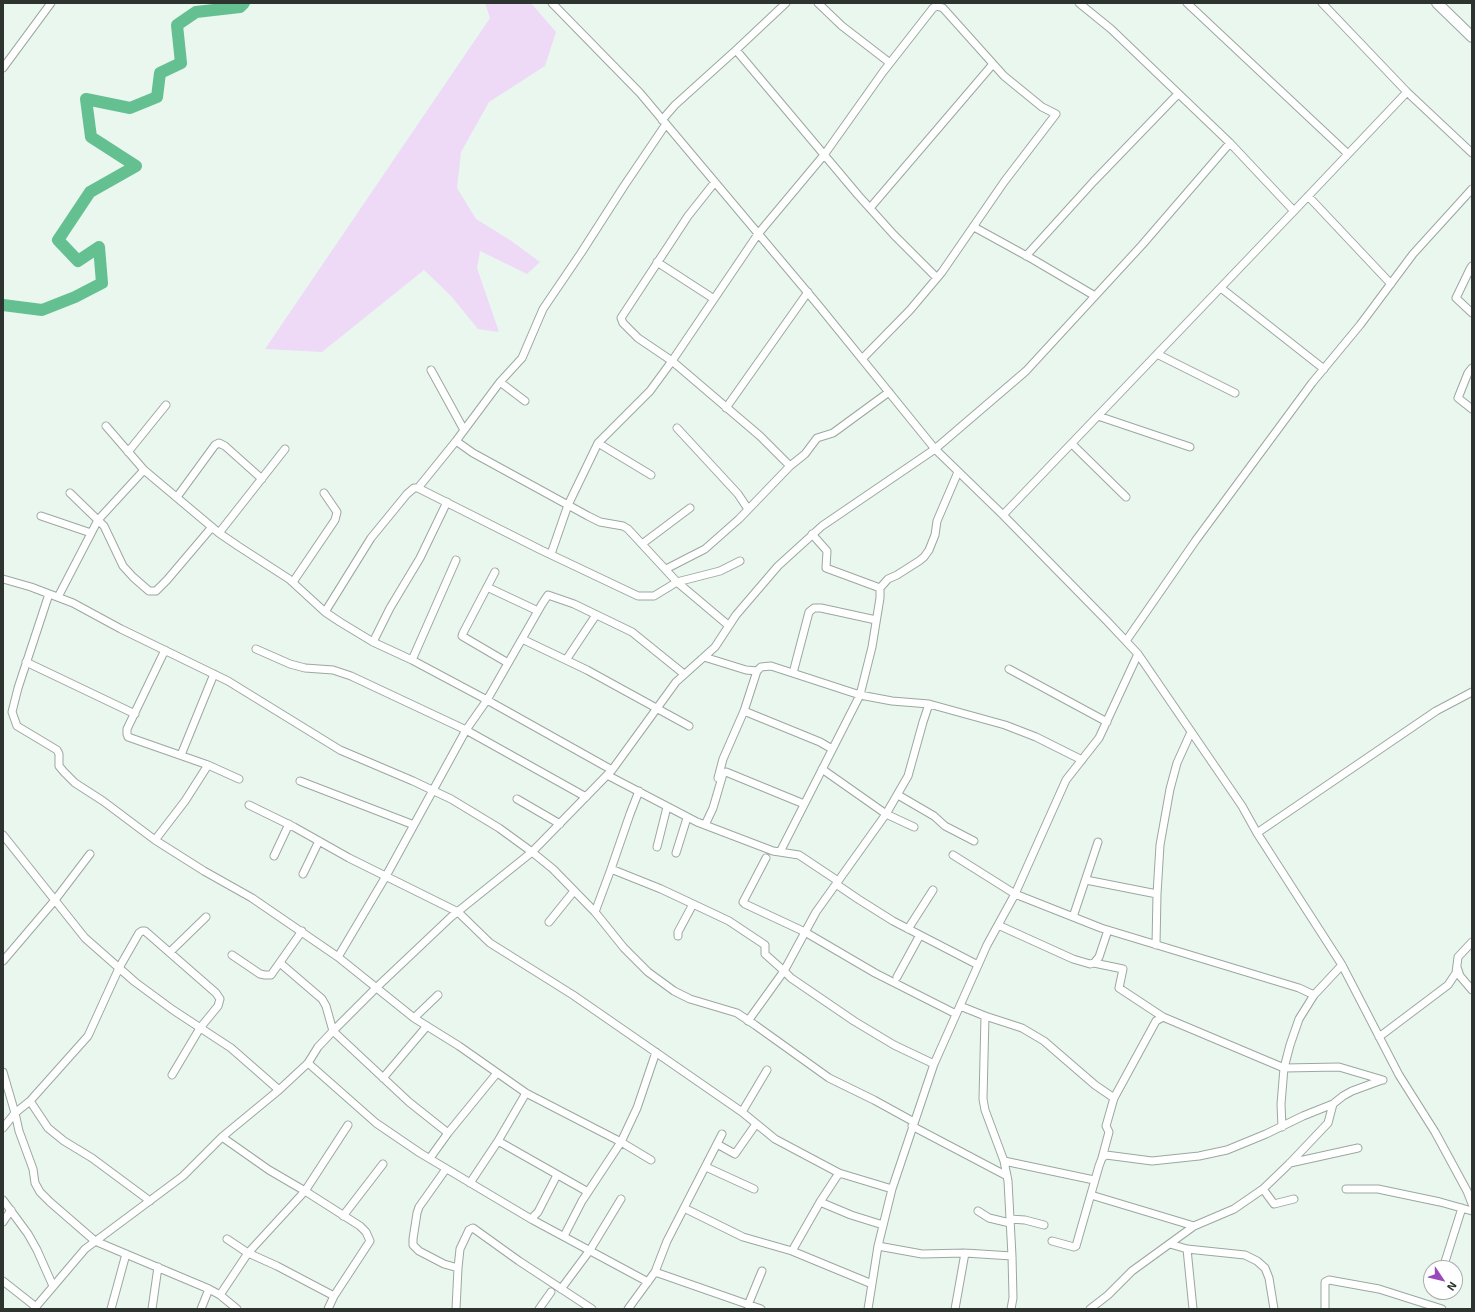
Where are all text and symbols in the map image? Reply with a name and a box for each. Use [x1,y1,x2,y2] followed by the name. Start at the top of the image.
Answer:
[1423,1260,1463,1300] north arrow
[1445,1280,1460,1294] text: N

